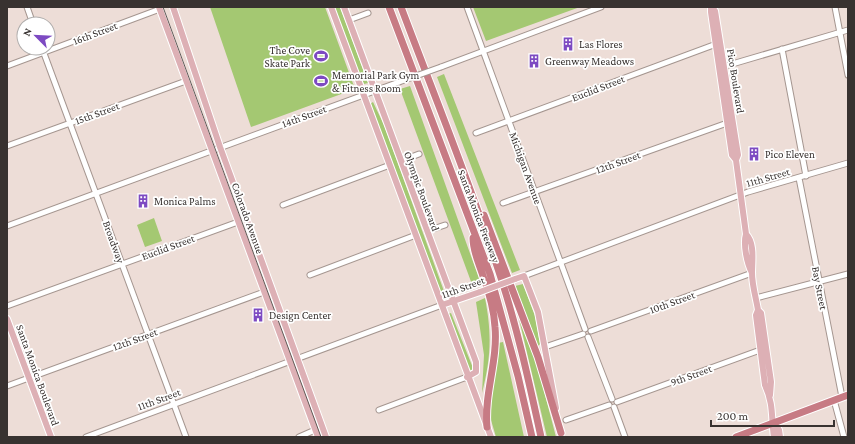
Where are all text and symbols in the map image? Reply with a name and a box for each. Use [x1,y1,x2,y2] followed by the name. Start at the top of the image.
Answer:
[16,16,56,56] north arrow
[71,19,119,47] street label: 16th Street
[20,26,34,38] text: N
[560,36,576,52] building icon: Las Flores
[579,38,623,50] place label: Las Flores
[265,44,311,69] place label: The Cove Skate Park
[313,48,329,64] sports icon: The Cove Skate Park
[725,48,747,114] street label: Pico Boulevard
[526,53,542,69] building icon: Greenway Meadows
[545,55,634,68] place label: Greenway Meadows
[332,69,420,94] place label: Memorial Park Gym & Fitness Room
[570,72,626,104] street label: Euclid Street
[313,73,329,89] sports icon: Memorial Park Gym & Fitness Room
[73,99,121,127] street label: 15th Street
[280,102,328,130] street label: 14th Street
[506,130,545,206] street label: Michigan Avenue
[746,146,762,162] building icon: Pico Eleven
[594,148,642,176] street label: 12th Street
[765,148,815,160] place label: Pico Eleven
[401,149,442,233] street label: Olympic Boulevard
[745,165,791,189] street label: 11th Street
[455,168,503,265] street label: Santa Monica Freeway
[230,181,266,255] street label: Colorado Avenue
[135,193,151,209] building icon: Monica Palms
[154,195,216,207] place label: Monica Palms
[100,219,128,266] street label: Broadway
[140,232,197,262] street label: Euclid Street
[809,265,830,311] street label: Bay Street
[440,274,486,300] street label: 11th Street
[648,288,697,316] street label: 10th Street
[250,307,266,323] building icon: Design Center
[269,309,331,322] place label: Design Center
[14,323,62,427] street label: Santa Monica Boulevard
[111,325,159,353] street label: 12th Street
[669,362,714,388] street label: 9th Street
[136,386,182,412] street label: 11th Street
[711,402,834,428] scale bar
[717,409,749,423] text: 200 m

